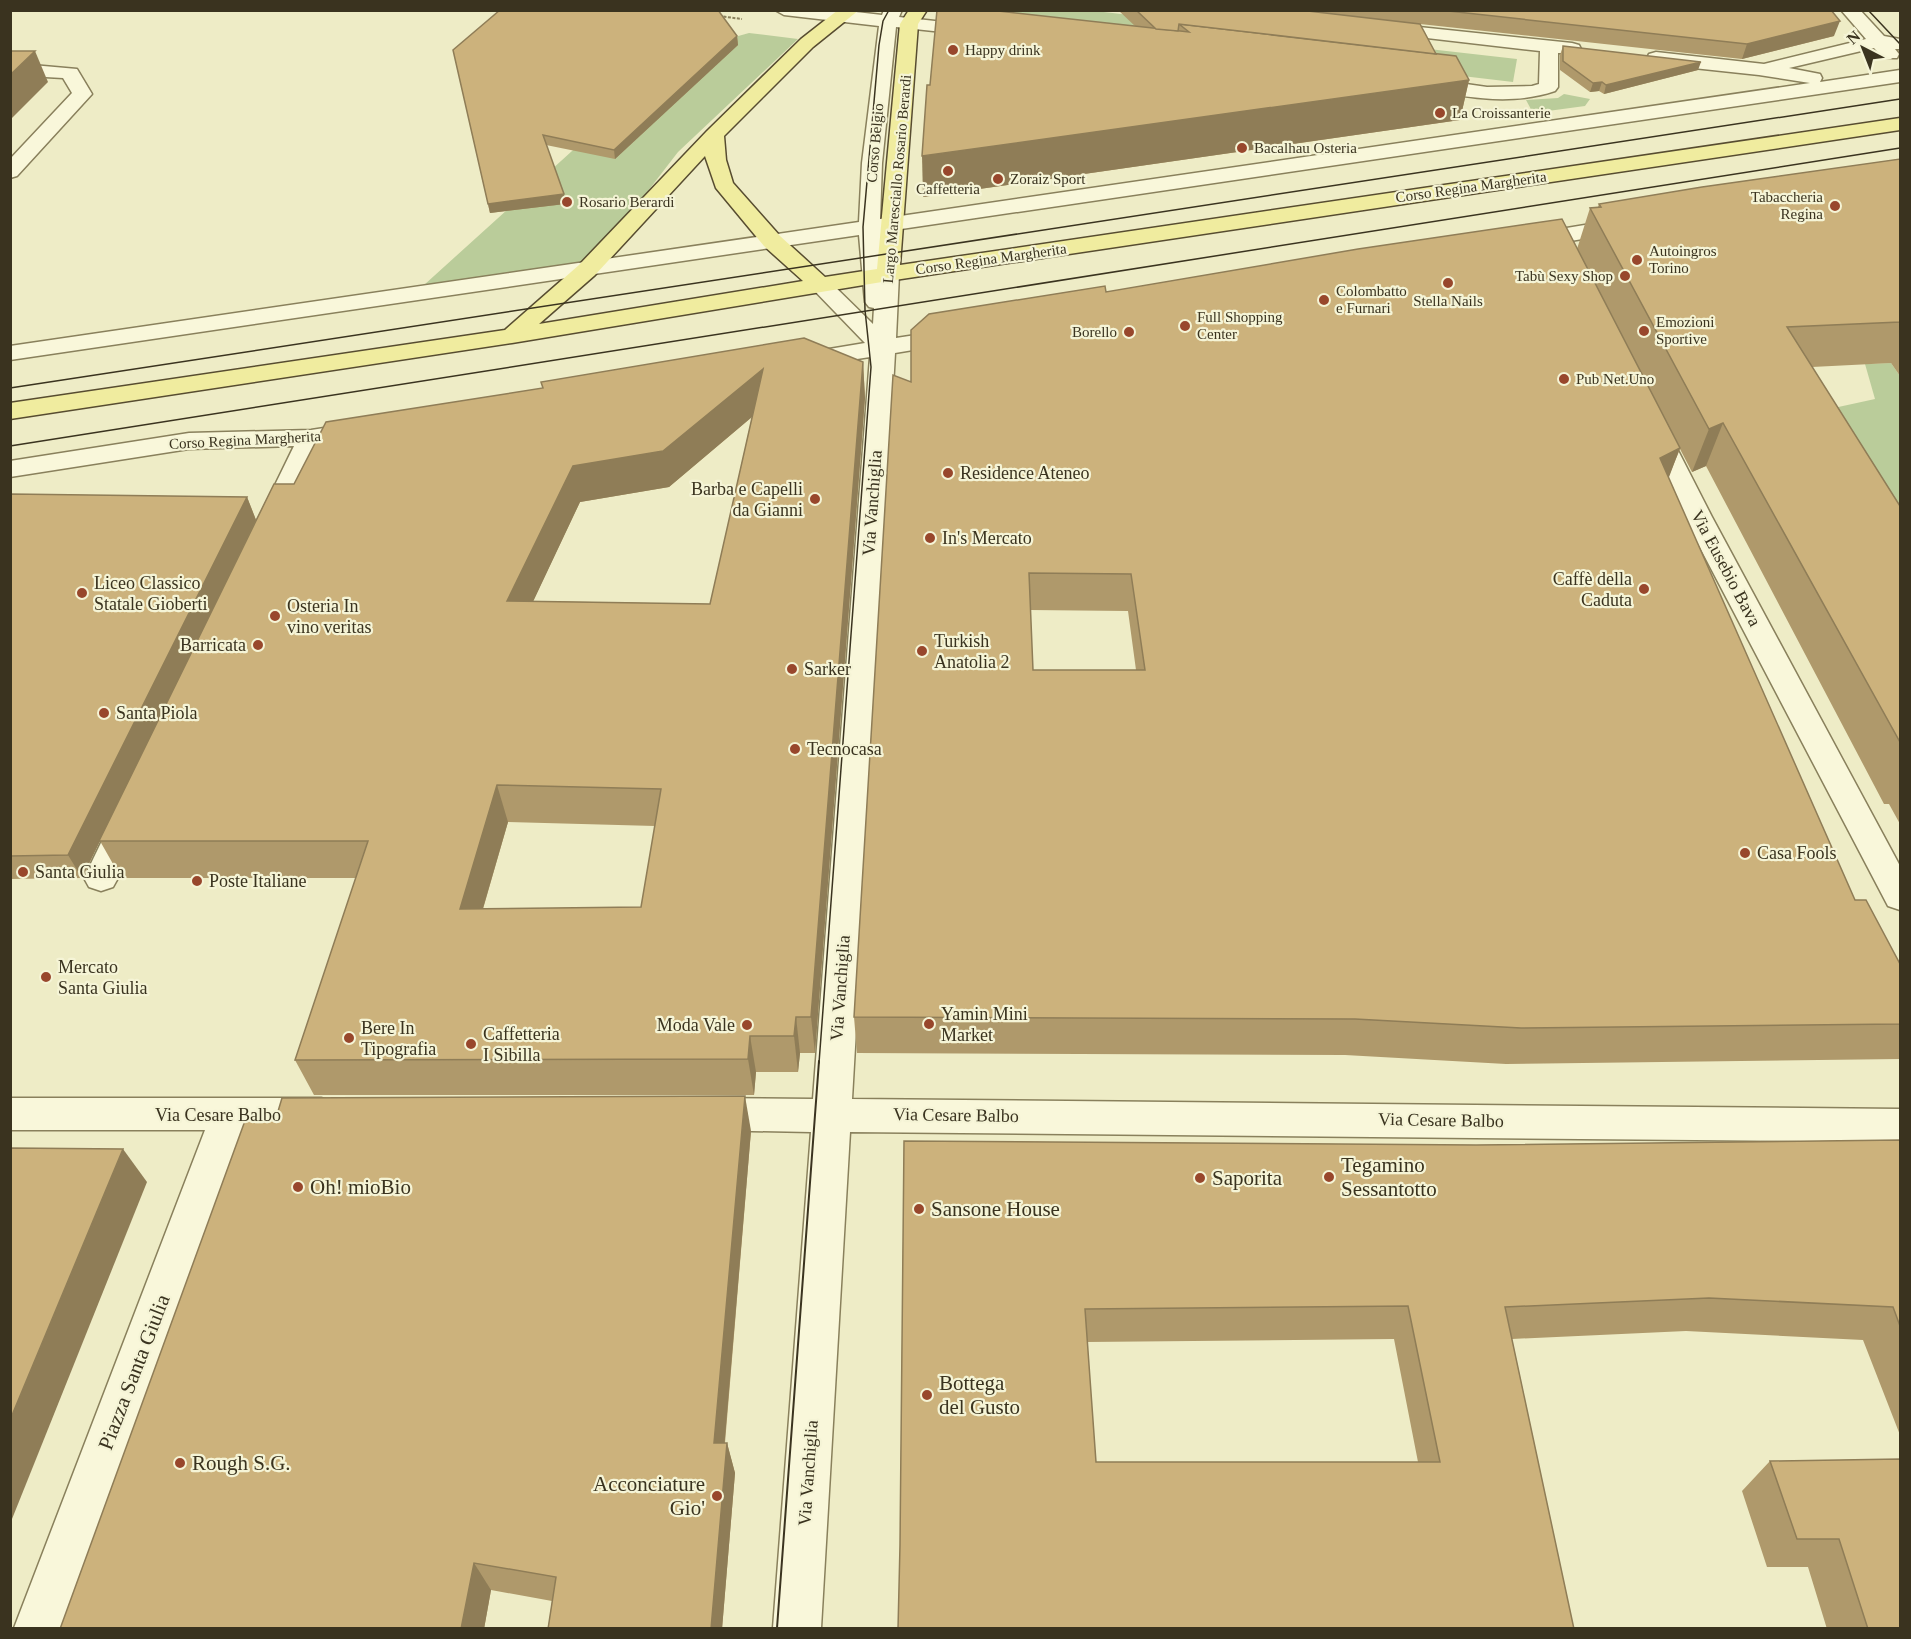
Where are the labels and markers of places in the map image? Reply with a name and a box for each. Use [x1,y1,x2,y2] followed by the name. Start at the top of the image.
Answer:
[965,42,1041,58] place label: Happy drink
[946,43,960,57] marker: Happy drink
[1452,105,1551,121] place label: La Croissanterie
[1433,106,1447,120] marker: La Croissanterie
[1254,140,1357,156] place label: Bacalhau Osteria
[1235,141,1249,155] marker: Bacalhau Osteria
[941,164,955,178] marker: Caffetteria
[1010,171,1086,187] place label: Zoraiz Sport
[991,172,1005,186] marker: Zoraiz Sport
[916,181,980,197] place label: Caffetteria
[1751,189,1823,222] place label: Tabaccheria Regina
[579,194,674,210] place label: Rosario Berardi
[560,195,574,209] marker: Rosario Berardi
[1828,199,1842,213] marker: Tabaccheria Regina
[1649,243,1717,276] place label: Autoingros Torino
[1630,253,1644,267] marker: Autoingros Torino
[1515,268,1613,284] place label: Tabù Sexy Shop
[1618,269,1632,283] marker: Tabù Sexy Shop
[1441,276,1455,290] marker: Stella Nails
[1336,283,1407,316] place label: Colombatto e Furnari
[1317,293,1331,307] marker: Colombatto e Furnari
[1413,293,1483,309] place label: Stella Nails
[1197,309,1283,342] place label: Full Shopping Center
[1656,314,1714,347] place label: Emozioni Sportive
[1178,319,1192,333] marker: Full Shopping Center
[1072,324,1117,340] place label: Borello
[1637,324,1651,338] marker: Emozioni Sportive
[1122,325,1136,339] marker: Borello
[1576,371,1654,387] place label: Pub Net.Uno
[1557,372,1571,386] marker: Pub Net.Uno
[960,463,1089,483] place label: Residence Ateneo
[941,466,955,480] marker: Residence Ateneo
[691,479,803,520] place label: Barba e Capelli da Gianni
[808,492,822,506] marker: Barba e Capelli da Gianni
[942,528,1032,548] place label: In's Mercato
[923,531,937,545] marker: In's Mercato
[1553,569,1632,610] place label: Caffè della Caduta
[94,573,207,614] place label: Liceo Classico Statale Gioberti
[1637,582,1651,596] marker: Caffè della Caduta
[75,586,89,600] marker: Liceo Classico Statale Gioberti
[287,596,371,637] place label: Osteria In vino veritas
[268,609,282,623] marker: Osteria In vino veritas
[934,631,1009,672] place label: Turkish Anatolia 2
[180,635,246,655] place label: Barricata
[251,638,265,652] marker: Barricata
[915,644,929,658] marker: Turkish Anatolia 2
[804,659,851,679] place label: Sarker
[785,662,799,676] marker: Sarker
[116,703,198,723] place label: Santa Piola
[97,706,111,720] marker: Santa Piola
[807,739,882,759] place label: Tecnocasa
[788,742,802,756] marker: Tecnocasa
[1757,843,1837,863] place label: Casa Fools
[1738,846,1752,860] marker: Casa Fools
[35,862,124,882] place label: Santa Giulia
[16,865,30,879] marker: Santa Giulia
[209,871,306,891] place label: Poste Italiane
[190,874,204,888] marker: Poste Italiane
[58,957,147,998] place label: Mercato Santa Giulia
[39,970,53,984] marker: Mercato Santa Giulia
[941,1004,1028,1045] place label: Yamin Mini Market
[657,1015,735,1035] place label: Moda Vale
[922,1017,936,1031] marker: Yamin Mini Market
[361,1018,436,1059] place label: Bere In Tipografia
[740,1018,754,1032] marker: Moda Vale
[483,1024,560,1065] place label: Caffetteria I Sibilla
[342,1031,356,1045] marker: Bere In Tipografia
[464,1037,478,1051] marker: Caffetteria I Sibilla
[1341,1153,1437,1201] place label: Tegamino Sessantotto
[1212,1166,1283,1190] place label: Saporita
[1322,1170,1336,1184] marker: Tegamino Sessantotto
[1193,1171,1207,1185] marker: Saporita
[310,1175,411,1199] place label: Oh! mioBio
[291,1180,305,1194] marker: Oh! mioBio
[931,1197,1060,1221] place label: Sansone House
[912,1202,926,1216] marker: Sansone House
[939,1371,1020,1419] place label: Bottega del Gusto
[920,1388,934,1402] marker: Bottega del Gusto
[192,1451,291,1475] place label: Rough S.G.
[173,1456,187,1470] marker: Rough S.G.
[593,1472,705,1520] place label: Acconciature Gio'
[710,1489,724,1503] marker: Acconciature Gio'

